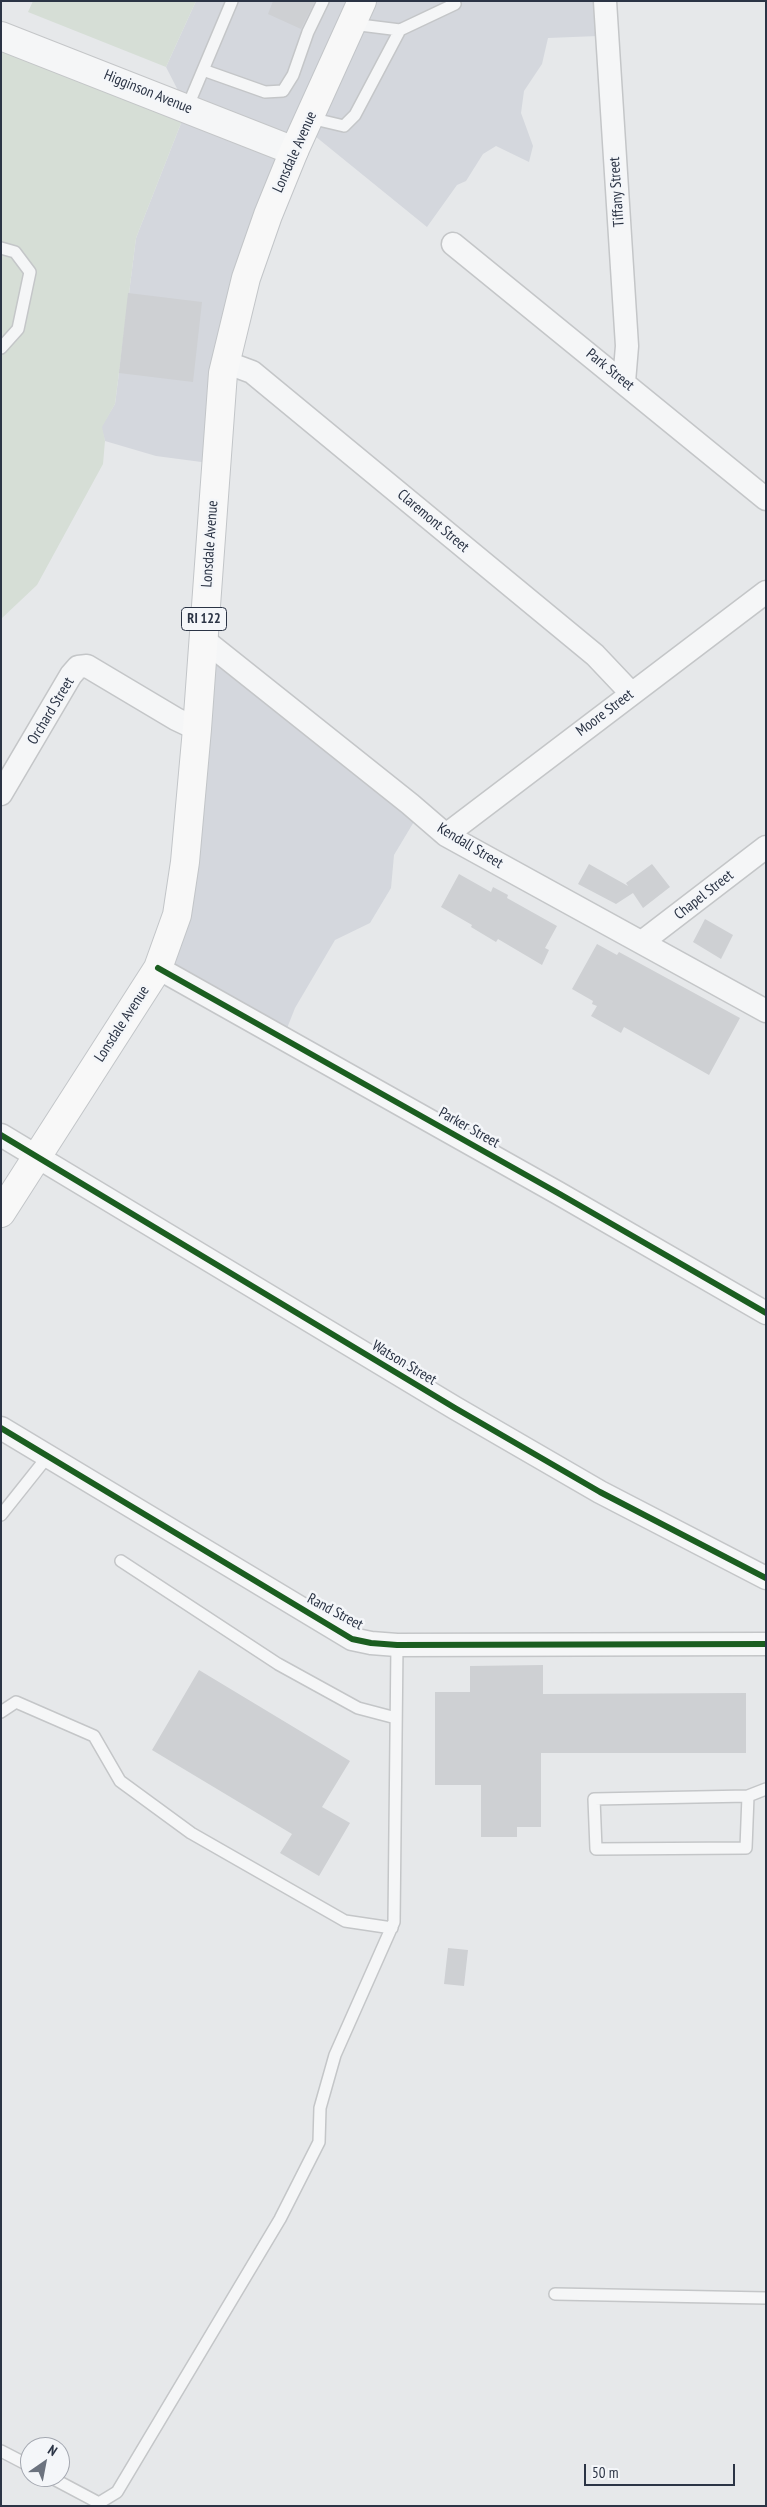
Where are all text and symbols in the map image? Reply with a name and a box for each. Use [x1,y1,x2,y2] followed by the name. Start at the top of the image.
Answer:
[101,66,195,118] street label: Higginson Avenue
[269,109,321,195] street label: Lonsdale Avenue
[606,156,628,228] street label: Tiffany Street
[582,345,638,395] street label: Park Street
[394,486,472,556] street label: Claremont Street
[198,500,222,588] street label: Lonsdale Avenue
[182,608,226,630] road number: RI 122
[24,674,78,748] street label: Orchard Street
[573,686,637,740] street label: Moore Street
[434,819,506,873] street label: Kendall Street
[671,866,737,924] street label: Chapel Street
[91,983,153,1065] street label: Lonsdale Avenue
[435,1104,503,1152] street label: Parker Street
[368,1337,440,1389] street label: Watson Street
[304,1590,366,1634] street label: Rand Street
[20,2437,70,2487] north arrow
[45,2441,61,2460] text: N
[587,2454,738,2486] scale bar
[592,2463,618,2482] text: 50 m

